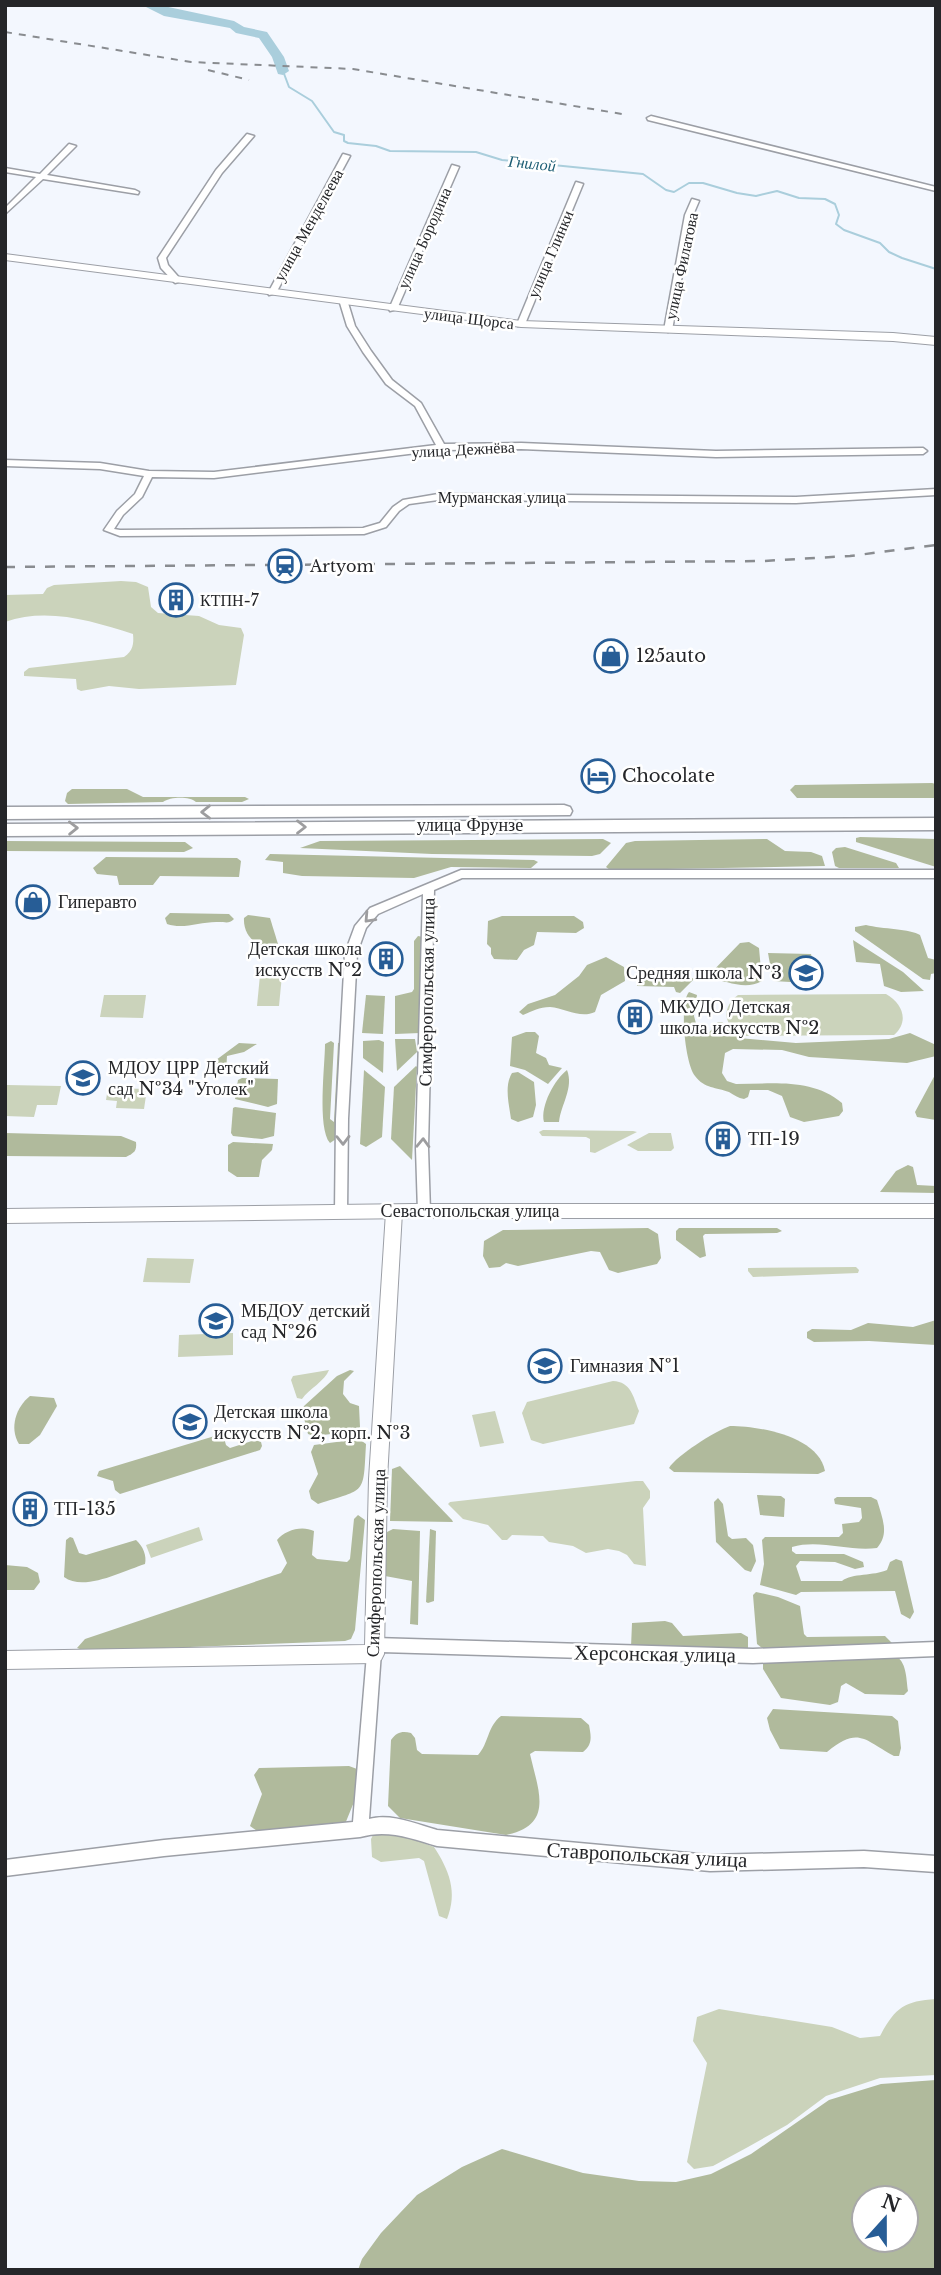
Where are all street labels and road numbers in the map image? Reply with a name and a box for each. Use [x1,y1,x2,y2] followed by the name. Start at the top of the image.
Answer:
[269,165,347,285] street label: улица Менделеева
[393,184,455,292] street label: улица Бородина
[523,207,578,301] street label: улица Глинки
[660,211,702,321] street label: улица Филатова
[423,303,515,333] street label: улица Щорса
[411,436,515,462] street label: улица Дежнёва
[438,487,566,507] street label: Мурманская улица
[417,814,523,836] street label: улица Фрунзе
[414,898,440,1086] street label: Симферопольская улица
[380,1200,560,1222] street label: Севастопольская улица
[362,1468,390,1658] street label: Симферопольская улица
[574,1640,737,1668] street label: Херсонская улица
[546,1837,749,1873] street label: Ставропольская улица

